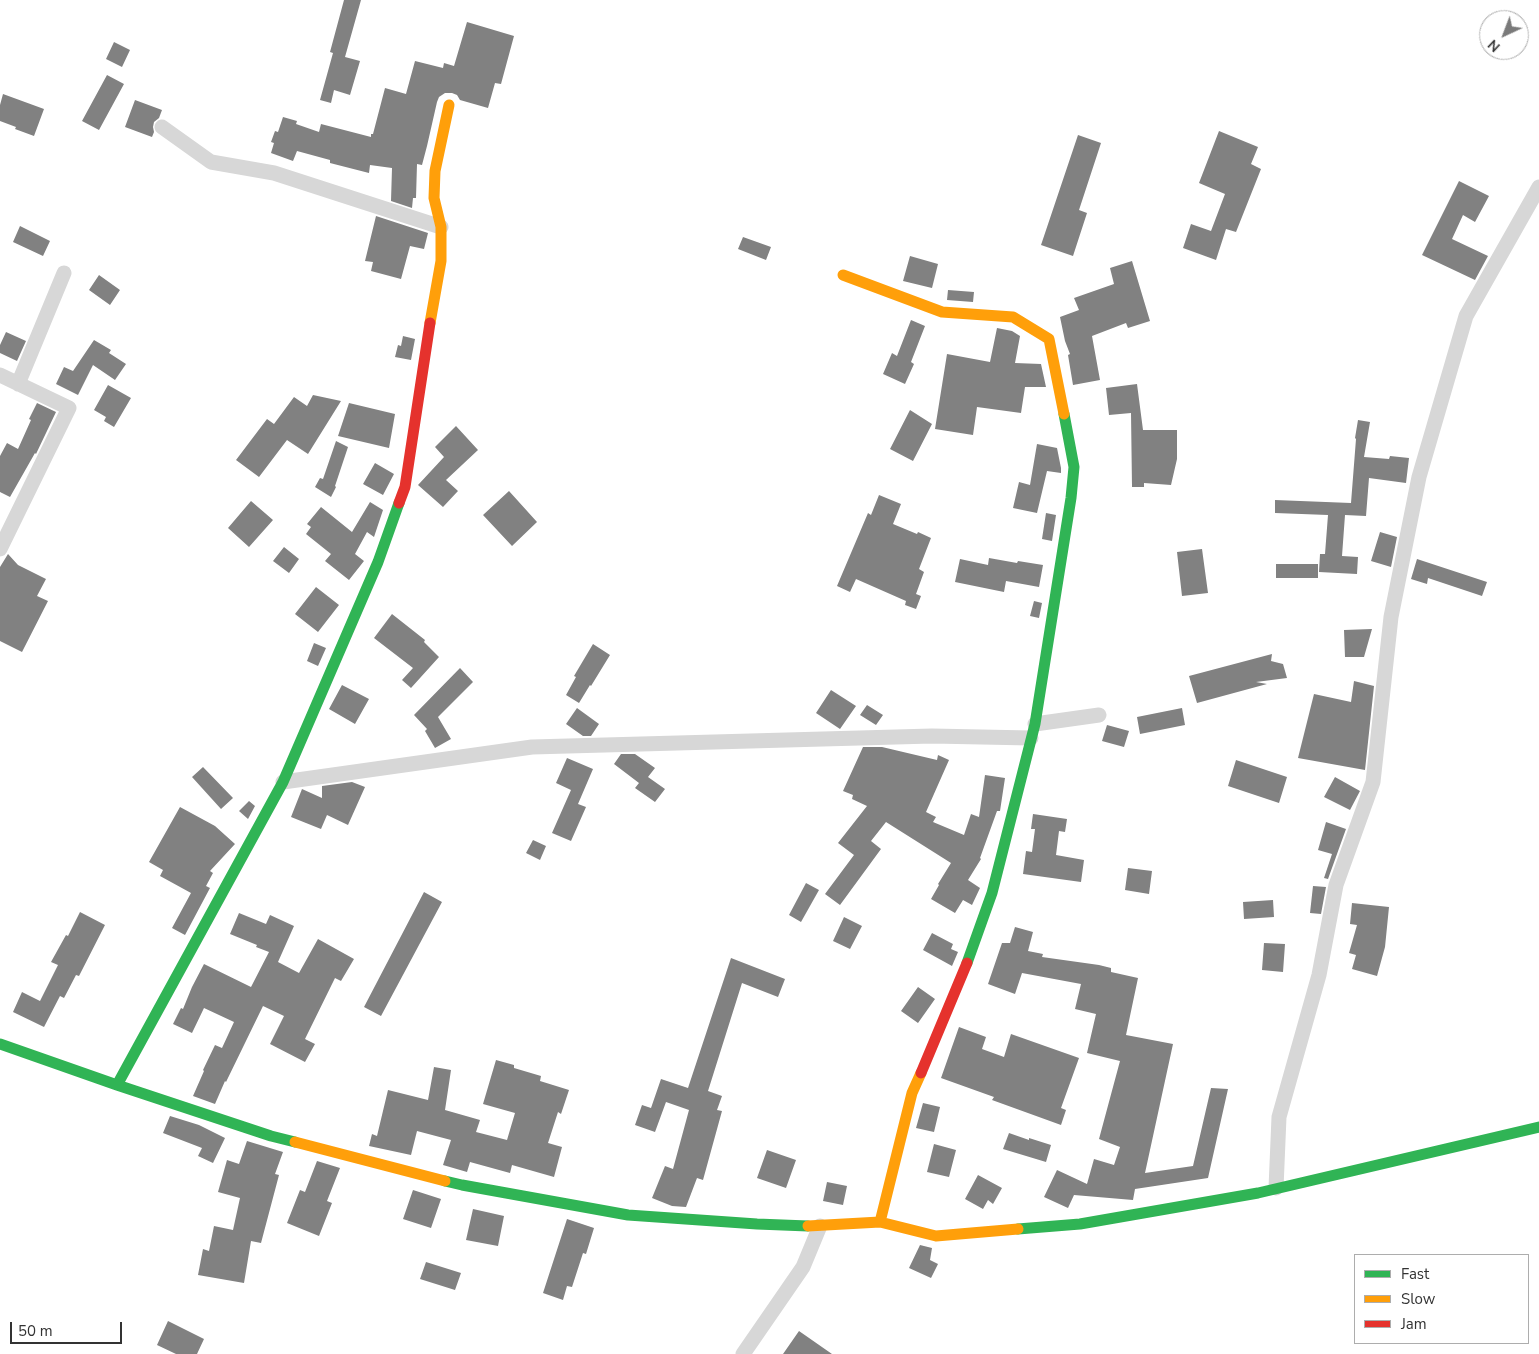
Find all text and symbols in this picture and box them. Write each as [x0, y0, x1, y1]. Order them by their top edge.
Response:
north arrow [1479, 10, 1529, 60]
text: N [1484, 35, 1504, 56]
legend [1354, 1254, 1529, 1344]
text: Fast [1401, 1264, 1429, 1284]
text: Slow [1401, 1289, 1435, 1309]
scale bar [12, 1312, 125, 1344]
text: Jam [1401, 1314, 1427, 1334]
text: 50 m [18, 1321, 53, 1341]

